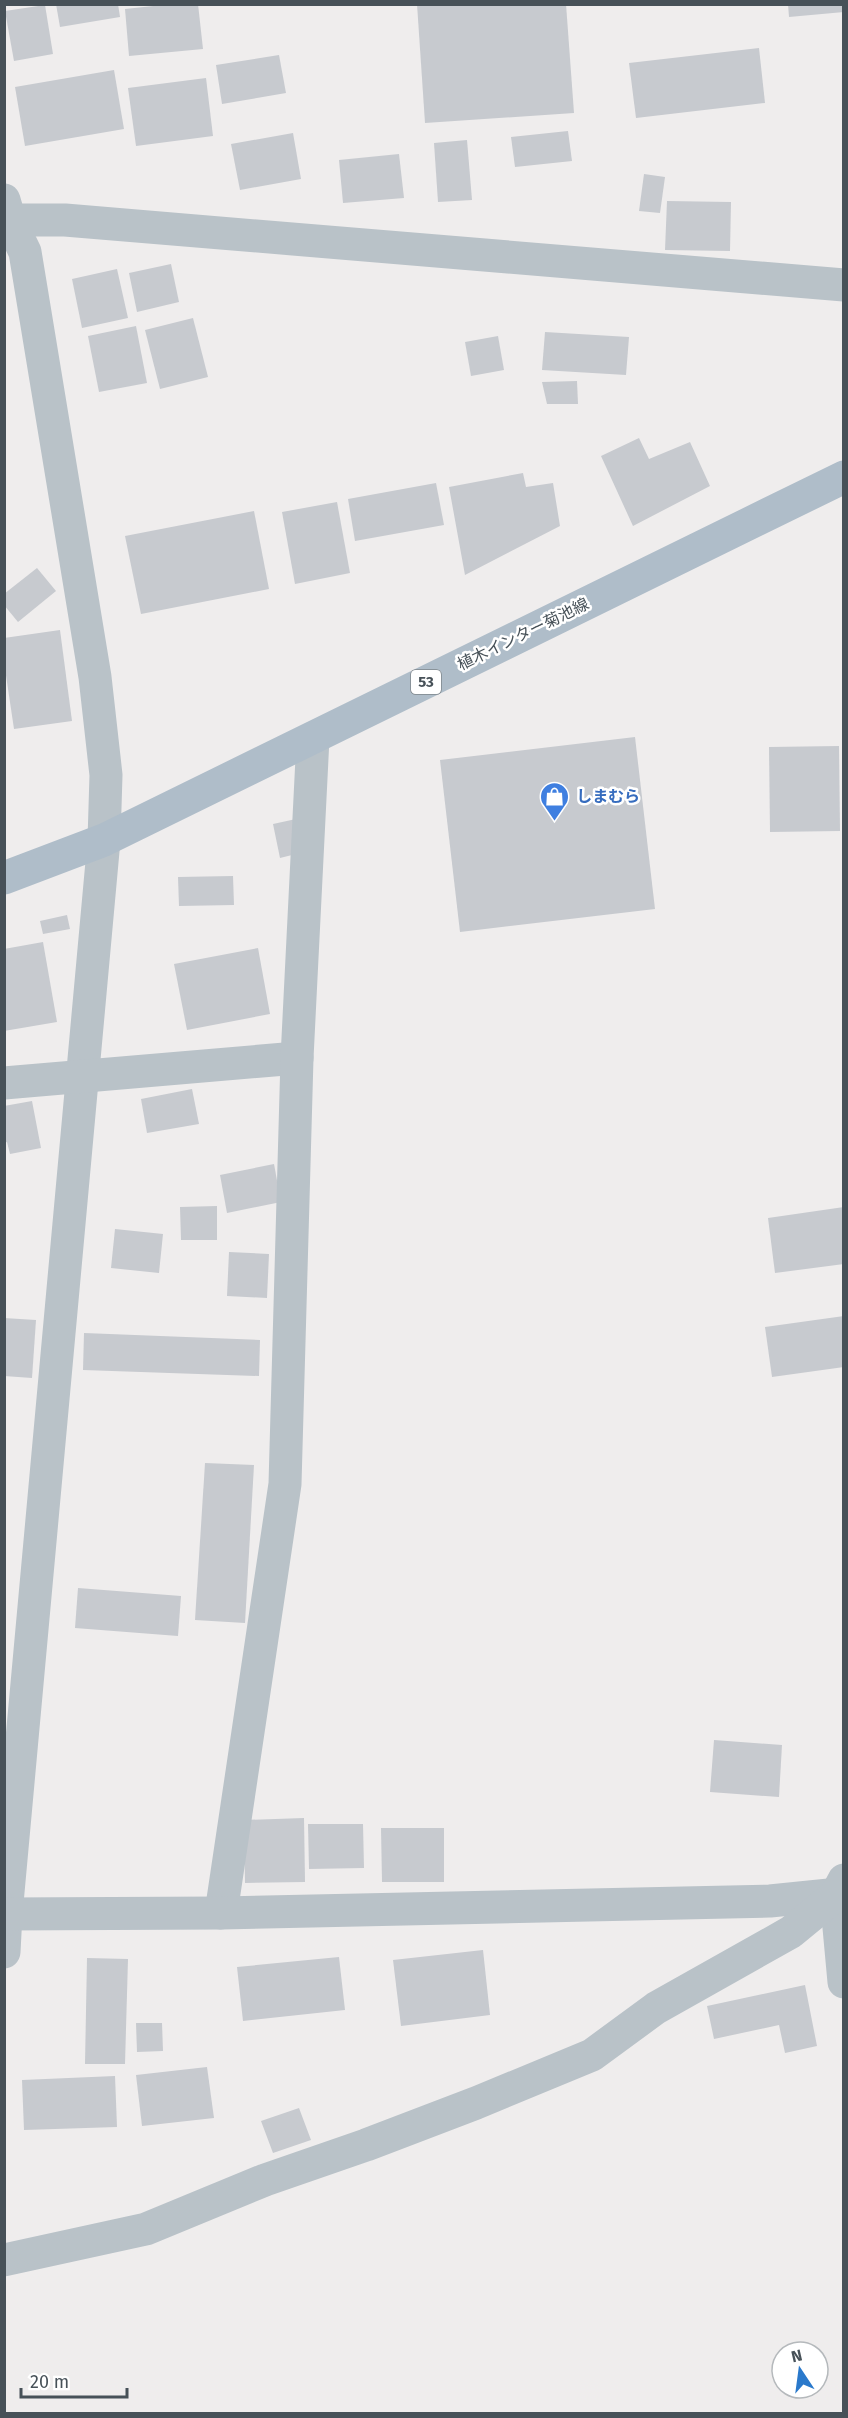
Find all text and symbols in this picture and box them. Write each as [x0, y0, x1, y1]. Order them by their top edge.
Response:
street label: 植木インター菊池線 [454, 594, 592, 674]
road number: 53 [411, 670, 441, 694]
shop icon: しまむら [539, 780, 571, 822]
place label: しまむら [576, 787, 640, 806]
north arrow [770, 2340, 830, 2400]
text: N [789, 2345, 804, 2366]
scale bar [21, 2361, 128, 2399]
text: 20 m [30, 2371, 69, 2393]

